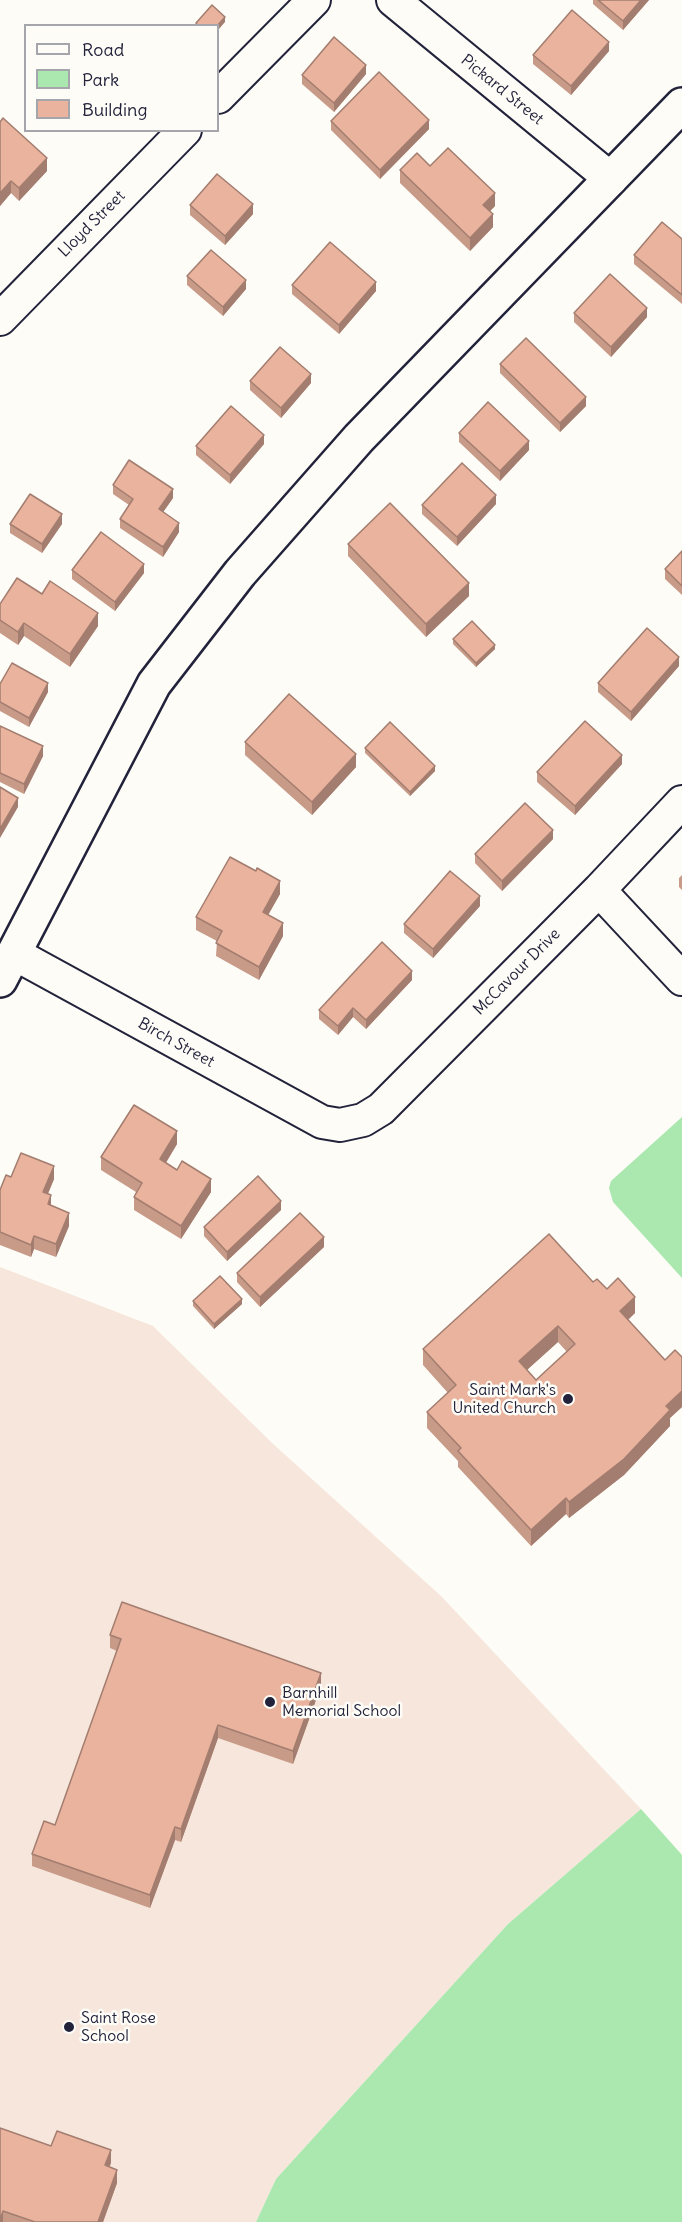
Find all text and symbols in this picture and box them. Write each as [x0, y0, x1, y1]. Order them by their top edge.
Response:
legend [24, 24, 219, 132]
text: Road [82, 38, 124, 61]
street label: Pickard Street [457, 51, 547, 129]
text: Park [82, 68, 119, 91]
text: Building [82, 98, 147, 121]
street label: Lloyd Street [55, 187, 129, 261]
street label: McCavour Drive [470, 925, 564, 1019]
street label: Birch Street [134, 1014, 218, 1072]
place label: Saint Mark's United Church [453, 1380, 556, 1418]
marker: Saint Mark's United Church [561, 1392, 575, 1406]
place label: Barnhill Memorial School [282, 1683, 401, 1721]
marker: Barnhill Memorial School [263, 1695, 277, 1709]
place label: Saint Rose School [81, 2008, 156, 2046]
marker: Saint Rose School [62, 2020, 76, 2034]

